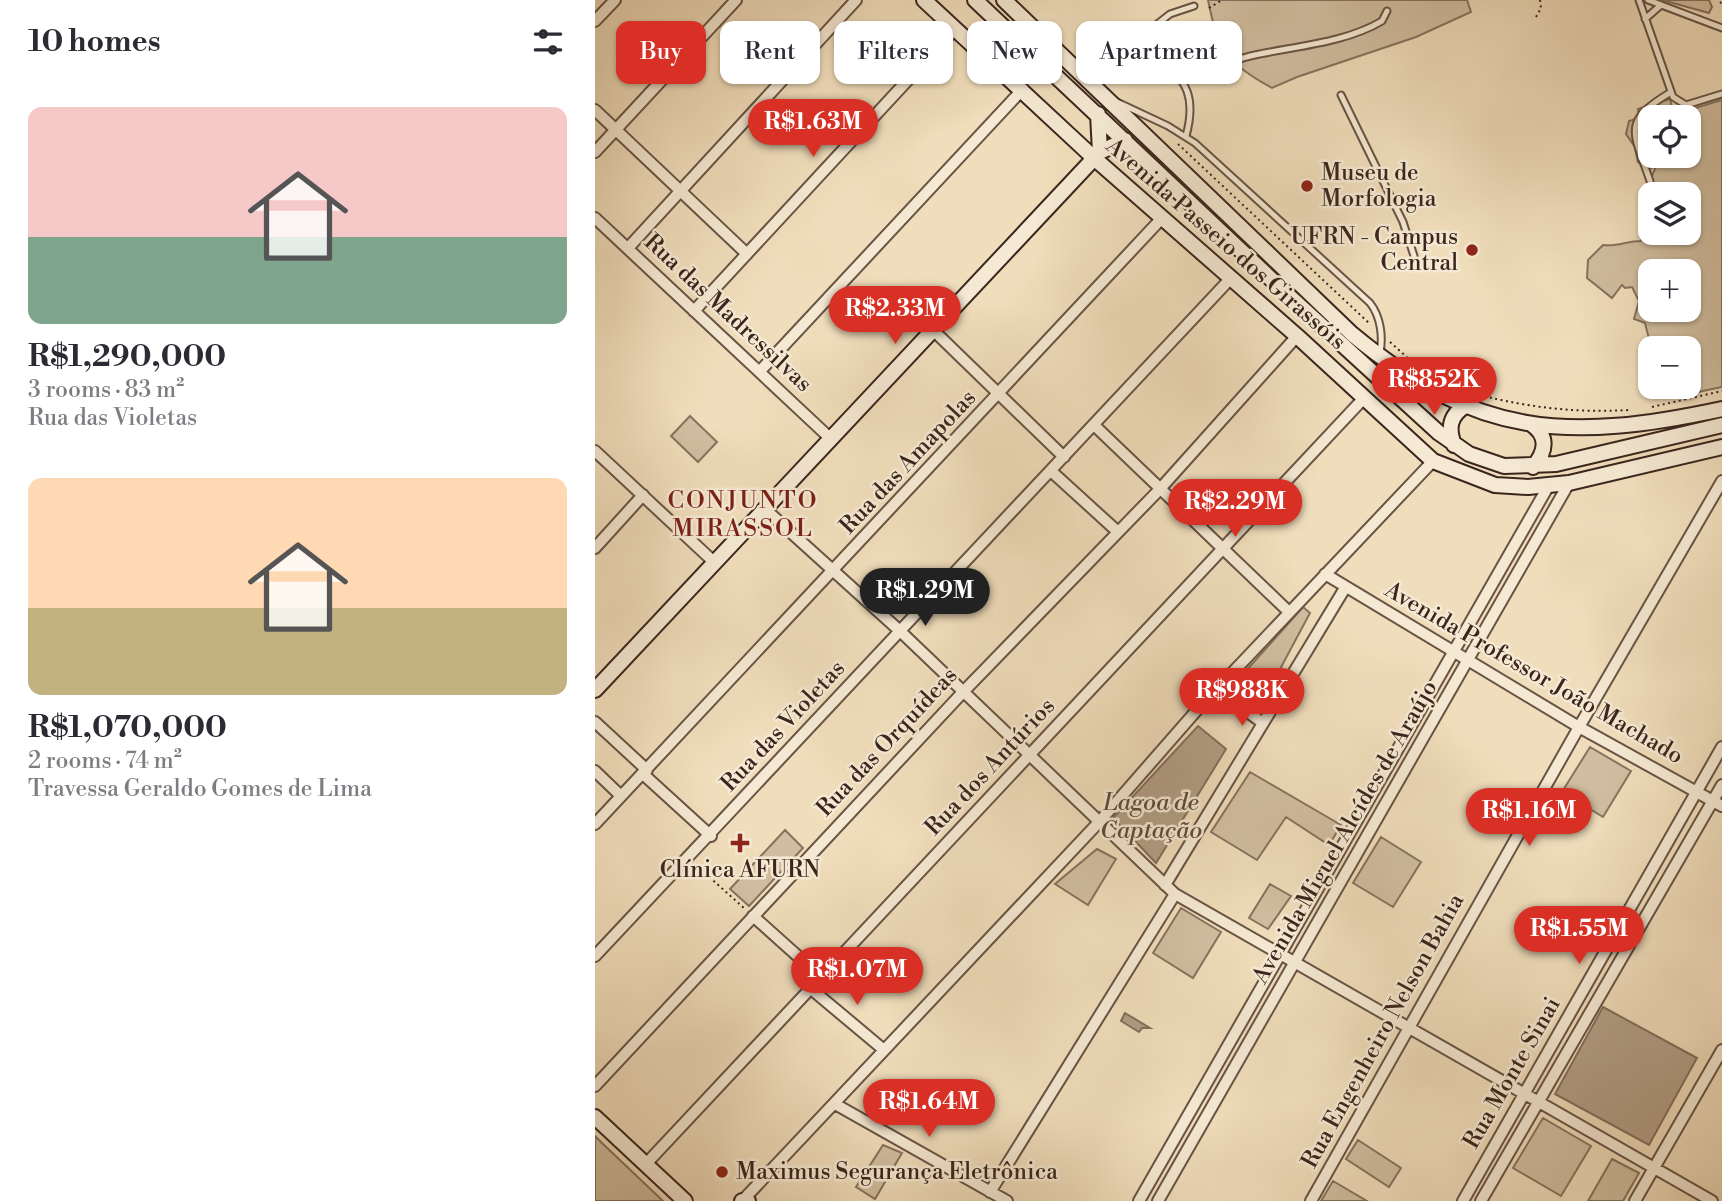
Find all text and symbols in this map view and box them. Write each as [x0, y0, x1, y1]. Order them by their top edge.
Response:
chip: Buy [616, 21, 706, 84]
chip: Rent [720, 21, 820, 84]
chip: Filters [834, 21, 953, 84]
chip: New [967, 21, 1062, 84]
chip: Apartment [1076, 21, 1242, 84]
text: 10 homes [28, 23, 161, 61]
icon: filters [529, 23, 567, 61]
pin: R$1.63M [748, 100, 878, 159]
map controls [1638, 105, 1701, 399]
button: locate [1638, 105, 1701, 168]
text: R$1.63M [764, 108, 862, 136]
street label: Avenida Passeio dos Girassóis [1100, 131, 1352, 356]
icon: home [235, 153, 361, 279]
place label: Museu de Morfologia [1321, 159, 1437, 213]
marker: Museu de Morfologia [1299, 178, 1315, 194]
button: layers [1638, 182, 1701, 245]
place label: UFRN - Campus Central [1290, 223, 1458, 277]
street label: Rua das Madressilvas [638, 228, 818, 398]
marker: UFRN - Campus Central [1464, 242, 1480, 258]
button: + [1638, 259, 1701, 322]
pin: R$2.33M [830, 286, 960, 346]
text: R$2.33M [845, 295, 945, 323]
button: − [1638, 336, 1701, 399]
text: R$1,290,000 [28, 338, 226, 376]
pin: R$852K [1377, 358, 1491, 417]
text: R$852K [1388, 366, 1480, 394]
text: 3 rooms · 83 m² [28, 376, 184, 404]
street label: Rua das Amapolas [834, 384, 982, 540]
text: Rua das Violetas [28, 404, 197, 432]
pin: R$2.29M [1170, 480, 1300, 539]
district label: CONJUNTO MIRASSOL [668, 486, 818, 544]
text: R$2.29M [1184, 488, 1286, 516]
icon: home [235, 524, 361, 650]
pin: R$1.29M [860, 568, 990, 628]
street label: Avenida Professor João Machado [1379, 575, 1688, 770]
text: R$1.29M [876, 577, 974, 605]
street label: Rua das Violetas [715, 655, 851, 797]
street label: Rua das Orquídeas [811, 662, 963, 822]
pin: R$988K [1185, 668, 1299, 728]
street label: Avenida Miguel Alcídes de Araújo [1246, 675, 1444, 990]
text: R$988K [1195, 677, 1289, 705]
street label: Rua dos Antúrios [919, 692, 1061, 842]
text: R$1,070,000 [28, 709, 227, 747]
text: 2 rooms · 74 m² [28, 747, 182, 775]
text: Travessa Geraldo Gomes de Lima [28, 775, 372, 803]
water label: Lagoa de Captação [1100, 788, 1202, 846]
pin: R$1.16M [1464, 788, 1594, 848]
text: R$1.16M [1482, 797, 1576, 825]
marker: Clínica AFURN [730, 833, 750, 853]
place label: Clínica AFURN [660, 856, 820, 884]
street label: Rua Engenheiro Nelson Bahia [1296, 888, 1470, 1173]
pin: R$1.55M [1514, 906, 1644, 966]
text: R$1.55M [1530, 915, 1628, 943]
pin: R$1.07M [792, 948, 922, 1007]
text: R$1.07M [807, 956, 907, 984]
street label: Rua Monte Sinai [1457, 992, 1567, 1154]
pin: R$1.64M [864, 1080, 994, 1139]
text: R$1.64M [879, 1088, 979, 1116]
place label: Maximus Segurança Eletrônica [736, 1158, 1058, 1186]
marker: Maximus Segurança Eletrônica [714, 1164, 730, 1180]

